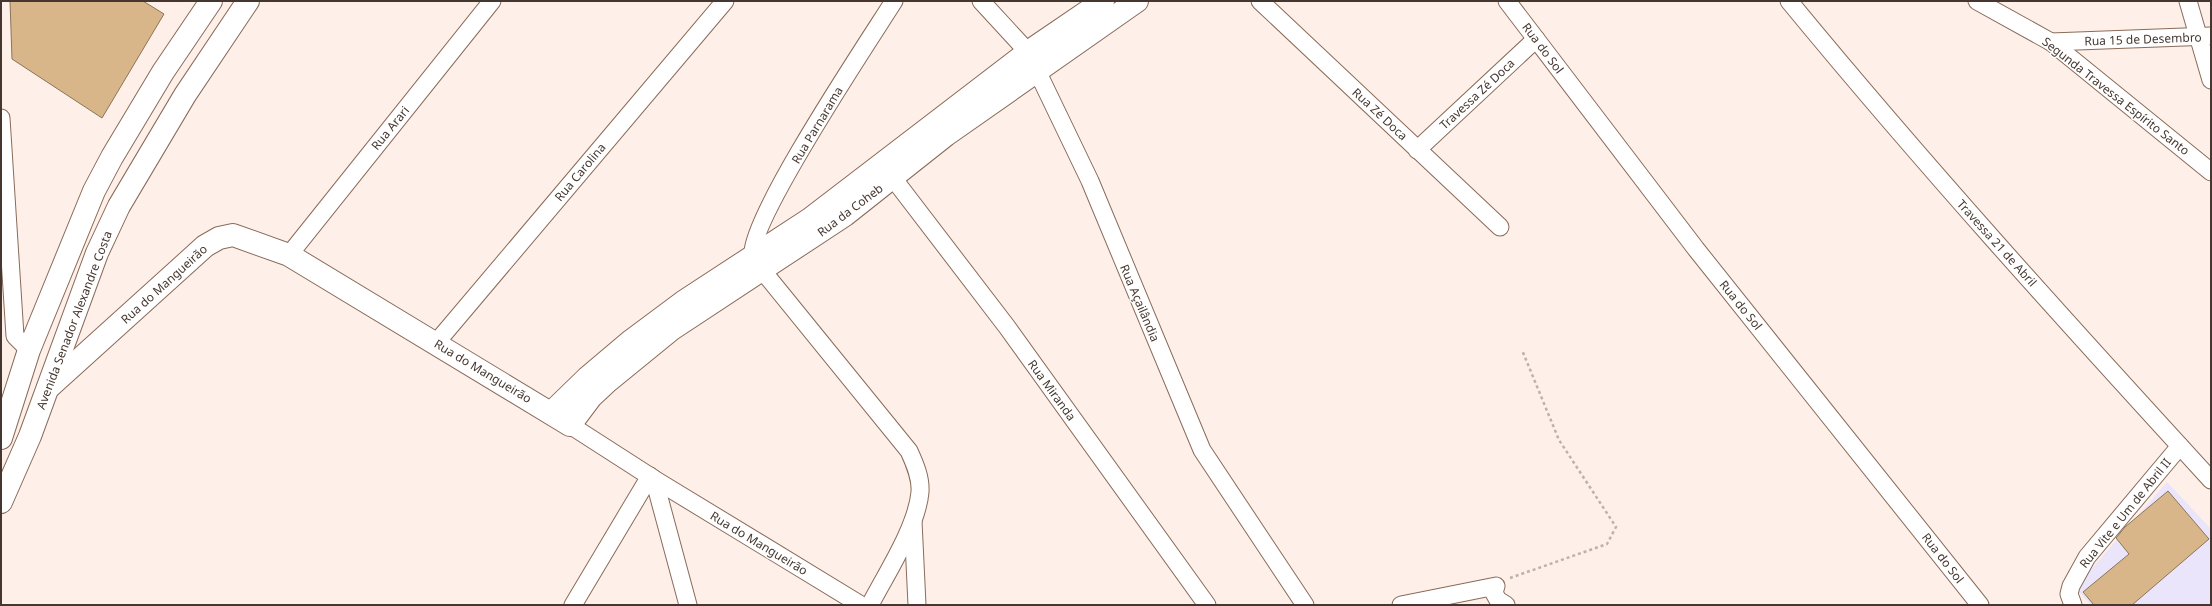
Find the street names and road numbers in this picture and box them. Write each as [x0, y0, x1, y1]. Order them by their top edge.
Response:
street label: Rua do Sol [1518, 19, 1568, 77]
street label: Rua 15 de Desembro [2084, 28, 2202, 50]
street label: Segunda Travessa Espírito Santo [2039, 33, 2193, 159]
street label: Travessa Zé Doca [1436, 55, 1518, 133]
street label: Rua Parnarama [787, 83, 847, 167]
street label: Rua Zé Doca [1349, 84, 1411, 144]
street label: Rua Arari [367, 102, 413, 154]
street label: Rua Carolina [551, 139, 609, 205]
street label: Rua da Coheb [814, 180, 886, 240]
street label: Travessa 21 de Abril [1953, 196, 2041, 290]
street label: Avenida Senador Alexandre Costa [32, 228, 116, 412]
street label: Rua do Mangueirão [117, 241, 211, 327]
street label: Rua Açailândia [1116, 262, 1164, 344]
street label: Rua do Sol [1716, 277, 1766, 333]
street label: Rua do Mangueirão [431, 335, 535, 407]
street label: Rua Miranda [1024, 356, 1080, 424]
street label: Rua Vite e Um de Abril II [2075, 454, 2175, 572]
street label: Rua do Mangueirão [707, 507, 811, 579]
street label: Rua do Sol [1918, 529, 1968, 587]

